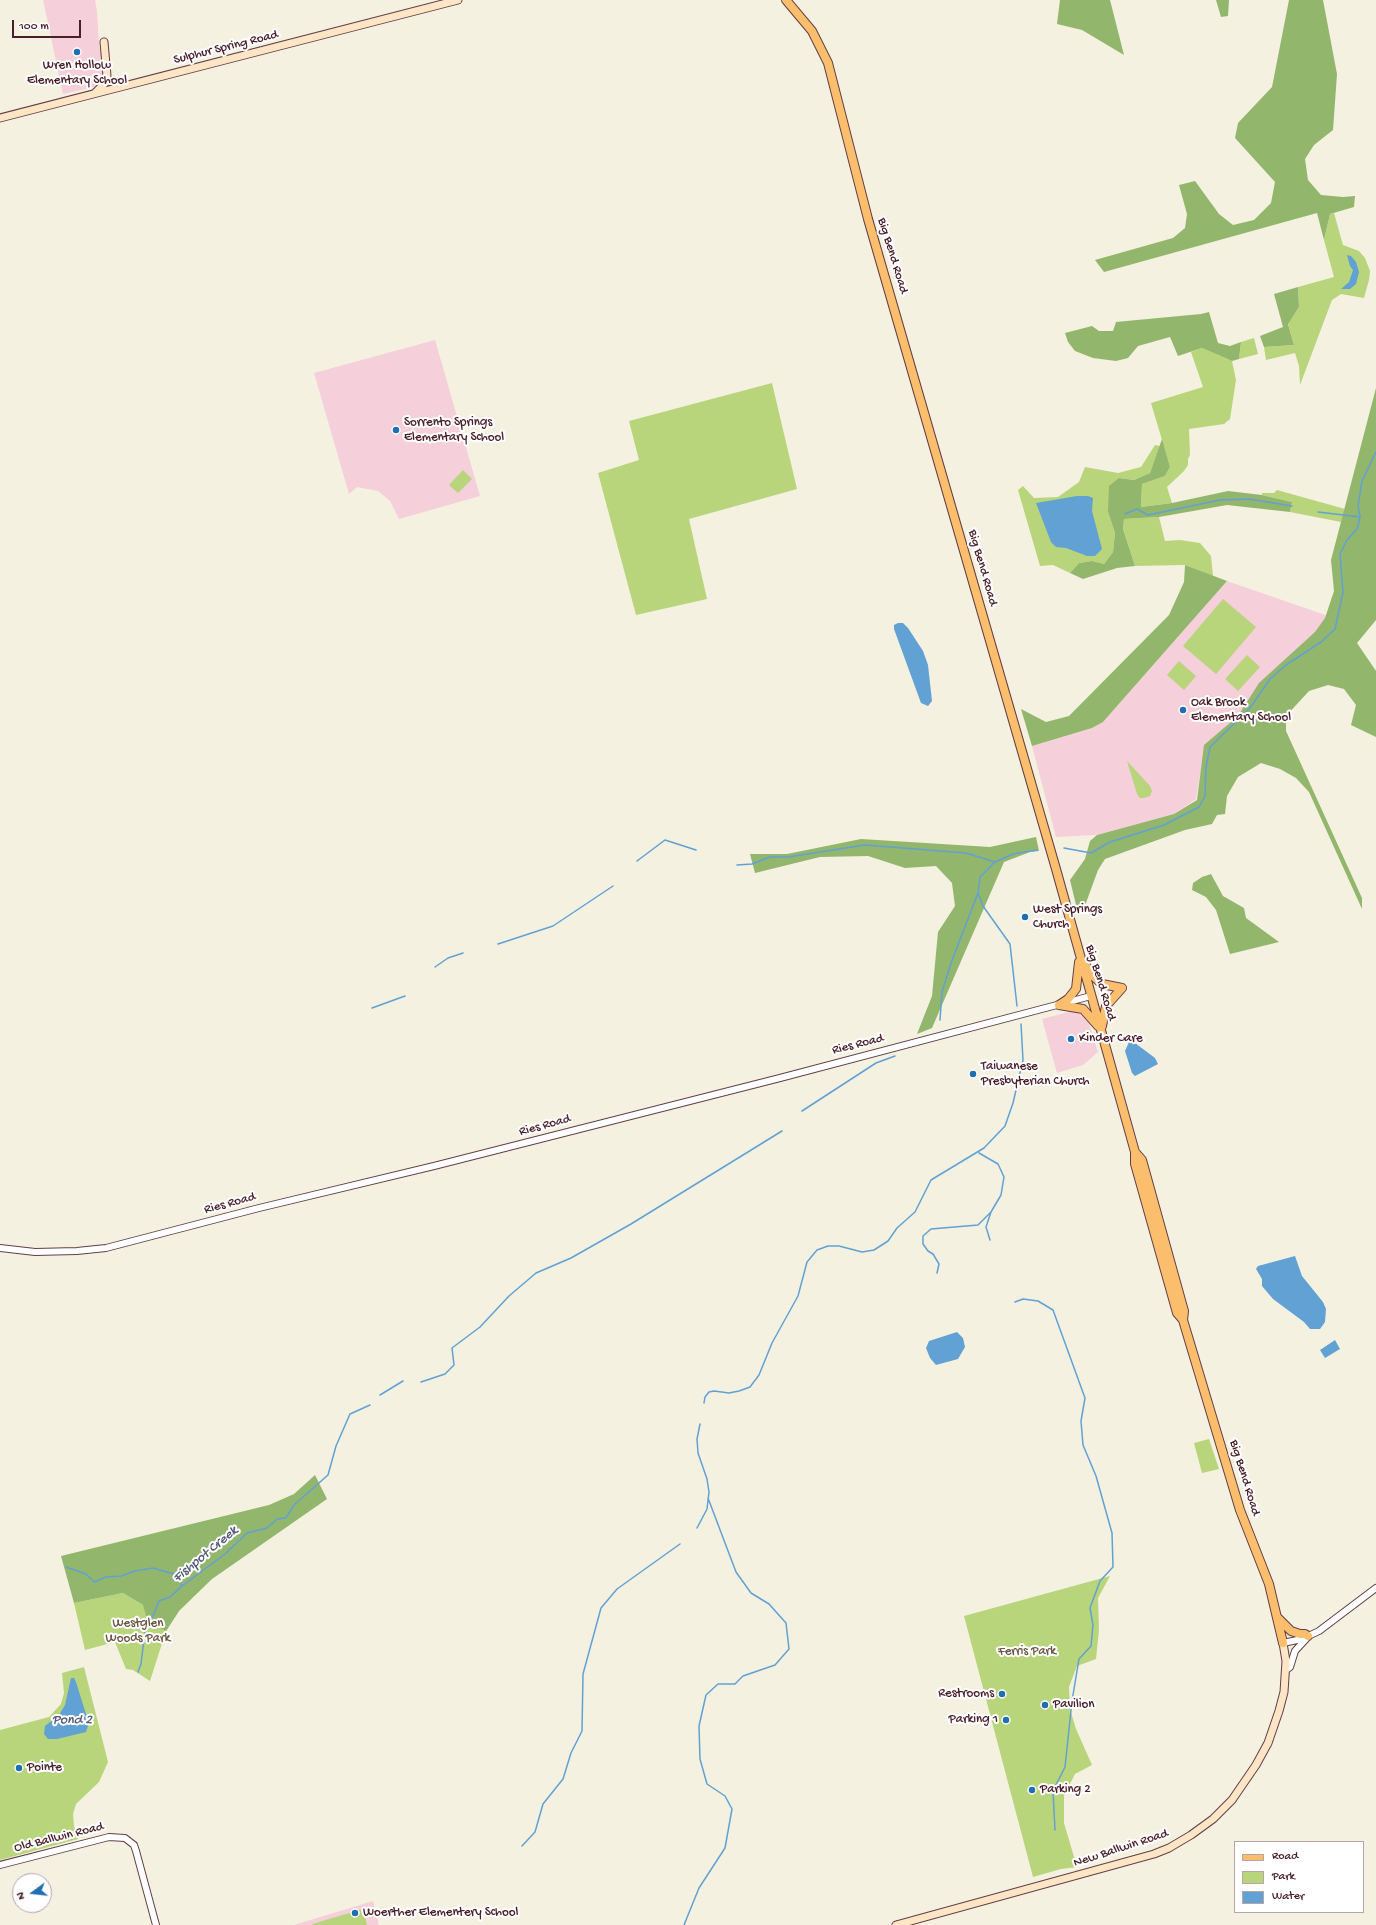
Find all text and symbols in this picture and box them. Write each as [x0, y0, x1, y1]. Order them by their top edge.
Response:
scale bar [14, 12, 83, 38]
text: 100 m [19, 20, 49, 34]
street label: Sulphur Spring Road [172, 27, 280, 69]
marker: Wren Hollow Elementary School [72, 47, 82, 57]
place label: Wren Hollow Elementary School [27, 58, 127, 89]
street label: Big Bend Road [873, 216, 911, 296]
place label: Sorrento Springs Elementary School [404, 415, 504, 446]
marker: Sorrento Springs Elementary School [391, 425, 401, 435]
street label: Big Bend Road [964, 528, 1000, 608]
place label: Oak Brook Elementary School [1191, 695, 1291, 726]
marker: Oak Brook Elementary School [1178, 705, 1188, 715]
place label: West Springs Church [1033, 902, 1102, 933]
marker: West Springs Church [1020, 912, 1030, 922]
street label: Big Bend Road [1081, 943, 1119, 1023]
street label: Ries Road [831, 1031, 885, 1059]
place label: Kinder Care [1079, 1031, 1143, 1047]
marker: Kinder Care [1066, 1034, 1076, 1044]
place label: Taiwanese Presbyterian Church [981, 1059, 1090, 1090]
marker: Taiwanese Presbyterian Church [968, 1069, 978, 1079]
street label: Ries Road [518, 1112, 572, 1140]
street label: Ries Road [203, 1190, 257, 1218]
street label: Big Bend Road [1225, 1438, 1263, 1518]
water label: Fishpot Creek [170, 1523, 242, 1587]
park label: Westglen Woods Park [106, 1616, 170, 1647]
park label: Ferris Park [998, 1644, 1056, 1660]
place label: Restrooms [938, 1686, 994, 1702]
marker: Restrooms [997, 1689, 1007, 1699]
place label: Pavilion [1053, 1697, 1095, 1713]
marker: Pavilion [1040, 1700, 1050, 1710]
place label: Parking 1 [948, 1712, 998, 1728]
water label: Pond 2 [52, 1713, 92, 1729]
marker: Parking 1 [1001, 1715, 1011, 1725]
place label: Pointe [27, 1760, 62, 1776]
marker: Pointe [14, 1763, 24, 1773]
place label: Parking 2 [1040, 1782, 1091, 1798]
marker: Parking 2 [1027, 1785, 1037, 1795]
street label: Old Ballwin Road [13, 1819, 105, 1857]
street label: New Ballwin Road [1072, 1826, 1170, 1872]
legend [1234, 1841, 1364, 1913]
text: Road [1272, 1850, 1298, 1864]
text: Park [1272, 1870, 1295, 1884]
north arrow [12, 1873, 52, 1913]
text: Water [1272, 1890, 1304, 1904]
text: N [15, 1891, 28, 1901]
place label: Woerther Elementery School [363, 1905, 518, 1921]
marker: Woerther Elementery School [350, 1908, 360, 1918]

